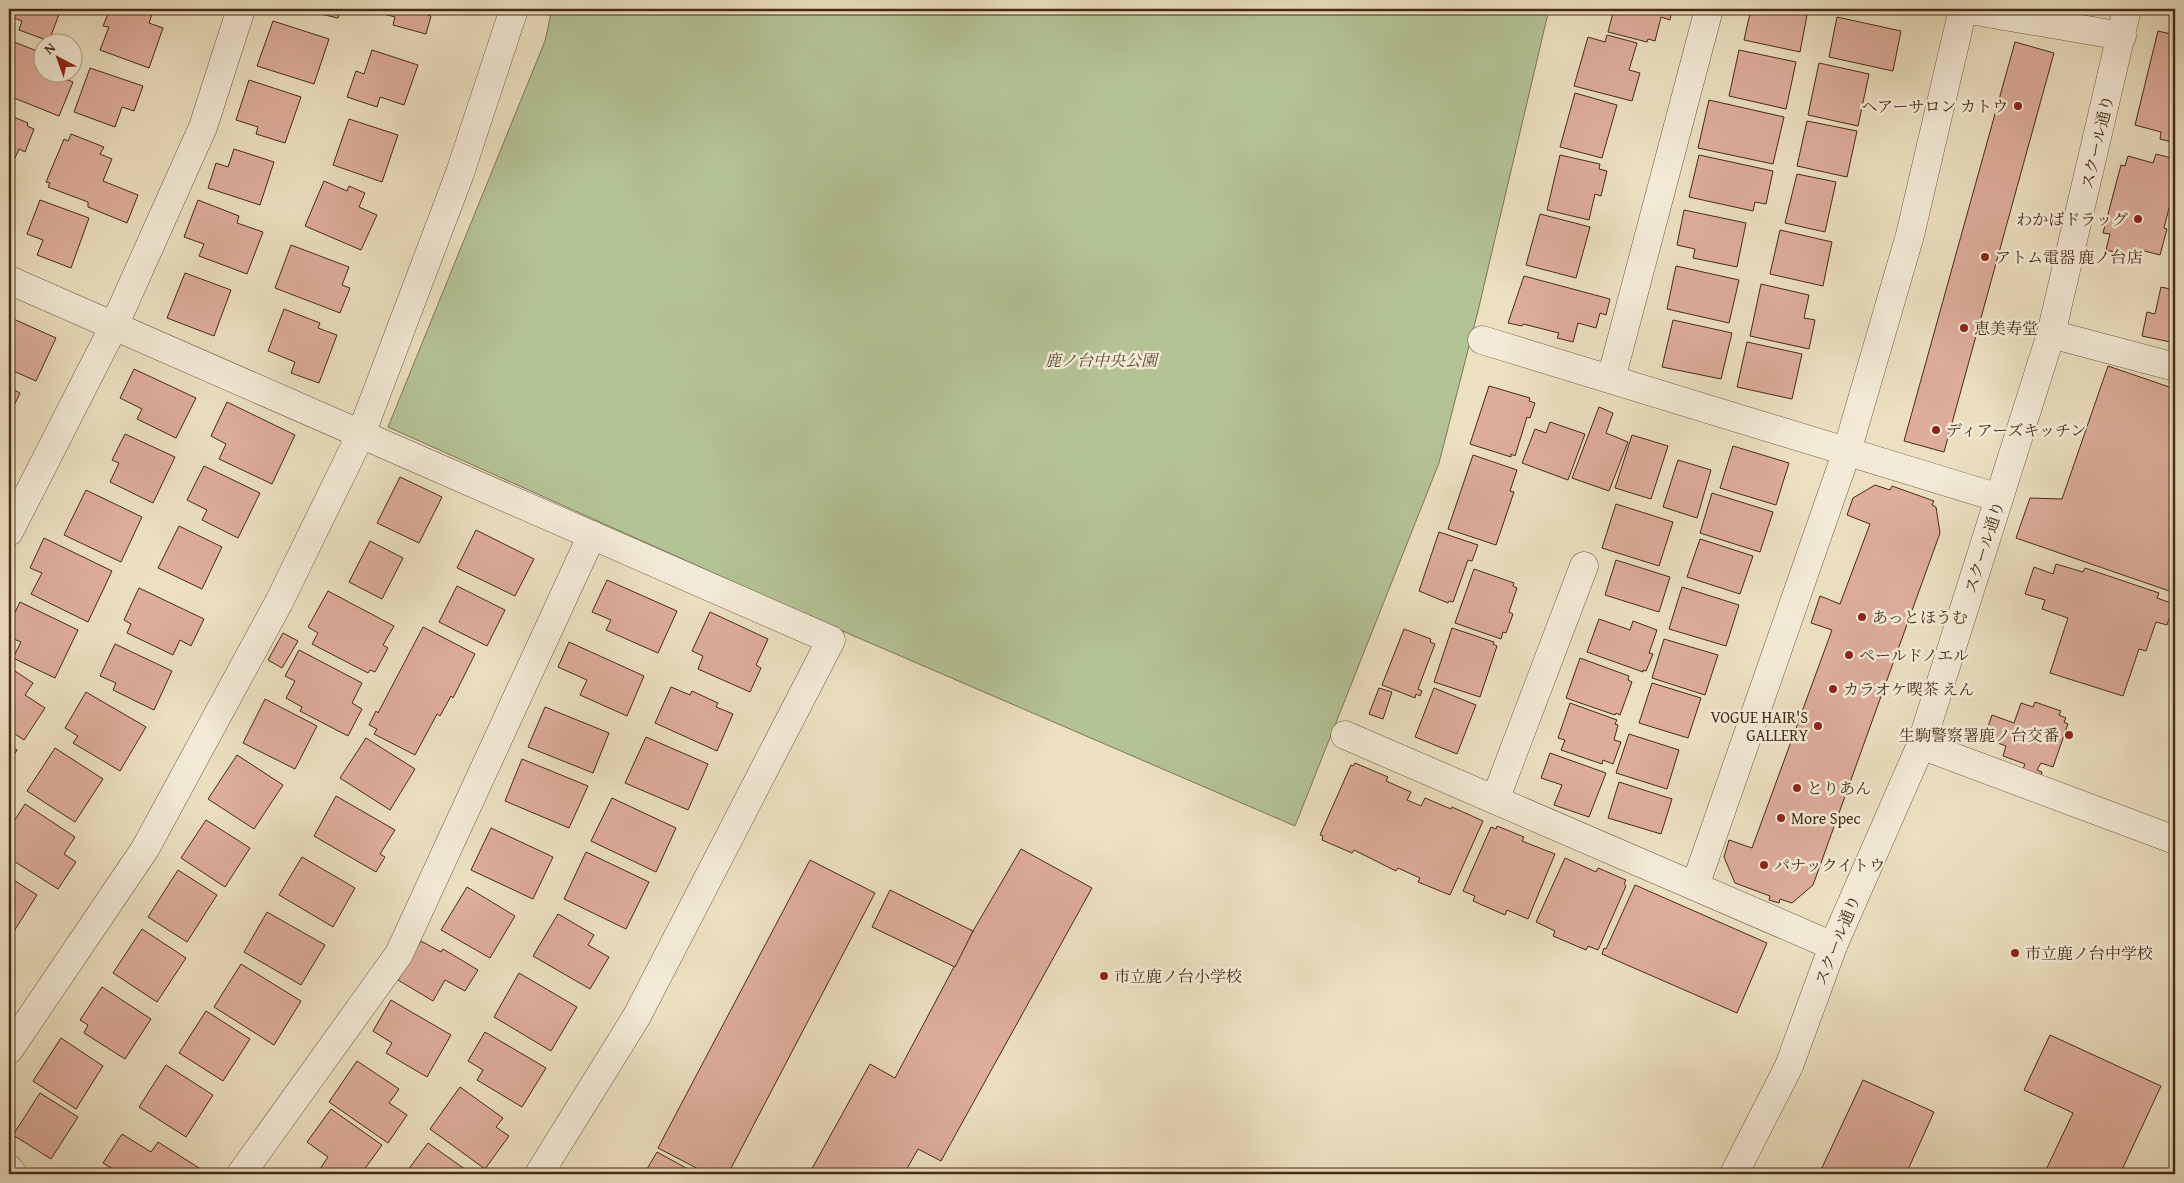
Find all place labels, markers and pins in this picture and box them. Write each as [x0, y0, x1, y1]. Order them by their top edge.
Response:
place label: ヘアーサロン カトウ [1861, 94, 2008, 118]
marker: ヘアーサロン カトウ [2012, 100, 2024, 112]
place label: わかばドラッグ [2016, 207, 2128, 231]
marker: わかばドラッグ [2132, 213, 2144, 225]
place label: アトム電器 鹿ノ台店 [1995, 245, 2143, 269]
marker: アトム電器 鹿ノ台店 [1979, 251, 1991, 263]
place label: 恵美寿堂 [1974, 316, 2038, 340]
marker: 恵美寿堂 [1958, 322, 1970, 334]
place label: ディアーズキッチン [1946, 418, 2086, 442]
marker: ディアーズキッチン [1930, 424, 1942, 436]
place label: あっとほうむ [1872, 605, 1968, 629]
marker: あっとほうむ [1856, 611, 1868, 623]
place label: ペールドノエル [1859, 643, 1969, 667]
marker: ペールドノエル [1843, 649, 1855, 661]
place label: カラオケ喫茶 えん [1843, 677, 1974, 701]
marker: カラオケ喫茶 えん [1827, 683, 1839, 695]
place label: VOGUE HAIR'S GALLERY [1710, 705, 1808, 747]
marker: VOGUE HAIR'S GALLERY [1812, 720, 1824, 732]
place label: 生駒警察署鹿ノ台交番 [1899, 723, 2059, 747]
marker: 生駒警察署鹿ノ台交番 [2063, 729, 2075, 741]
place label: とりあん [1807, 776, 1871, 800]
marker: とりあん [1791, 782, 1803, 794]
place label: More Spec [1791, 806, 1861, 830]
marker: More Spec [1775, 812, 1787, 824]
place label: パナックイトウ [1774, 853, 1885, 877]
marker: パナックイトウ [1758, 859, 1770, 871]
place label: 市立鹿ノ台中学校 [2025, 941, 2153, 965]
marker: 市立鹿ノ台中学校 [2009, 947, 2021, 959]
place label: 市立鹿ノ台小学校 [1114, 964, 1242, 988]
marker: 市立鹿ノ台小学校 [1098, 970, 1110, 982]

